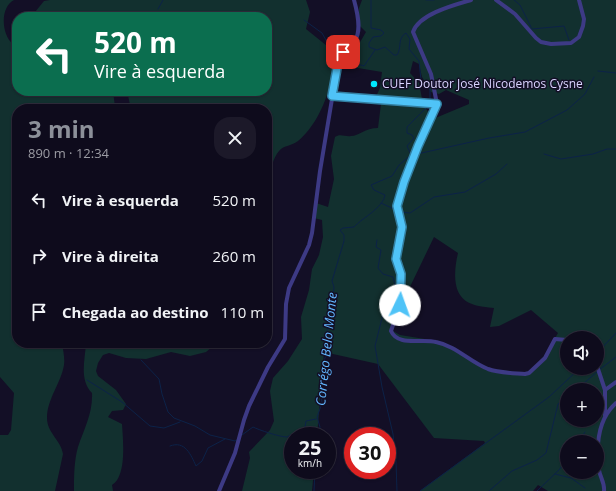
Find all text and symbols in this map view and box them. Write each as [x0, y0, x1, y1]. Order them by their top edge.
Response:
text: 520 m [94, 23, 177, 61]
icon: left [28, 28, 80, 80]
pin [326, 35, 360, 69]
icon: arrive [332, 41, 354, 63]
text: Vire à esquerda [94, 59, 225, 83]
place label: CUEF Doutor José Nicodemos Cysne [382, 75, 583, 92]
marker: CUEF Doutor José Nicodemos Cysne [369, 79, 379, 89]
text: 3 min [28, 112, 95, 145]
button: close [214, 117, 256, 159]
text: 890 m · 12:34 [28, 144, 109, 162]
icon: left [28, 189, 50, 211]
text: Vire à esquerda [62, 190, 179, 210]
text: 520 m [212, 190, 256, 210]
icon: right [28, 245, 50, 267]
text: Vire à direita [62, 246, 159, 266]
text: 260 m [212, 246, 256, 266]
position arrow [379, 284, 421, 326]
water label: Corrégo Belo Monte [311, 291, 341, 407]
icon: arrive [28, 301, 50, 323]
text: Chegada ao destino [62, 302, 209, 322]
text: 110 m [221, 302, 264, 322]
map controls [560, 331, 604, 479]
button: sound [560, 331, 604, 375]
button: + [560, 383, 604, 427]
speed limit sign: 30 [344, 427, 396, 479]
text: 25 [299, 434, 321, 461]
button: − [560, 435, 604, 479]
text: km/h [298, 456, 322, 470]

